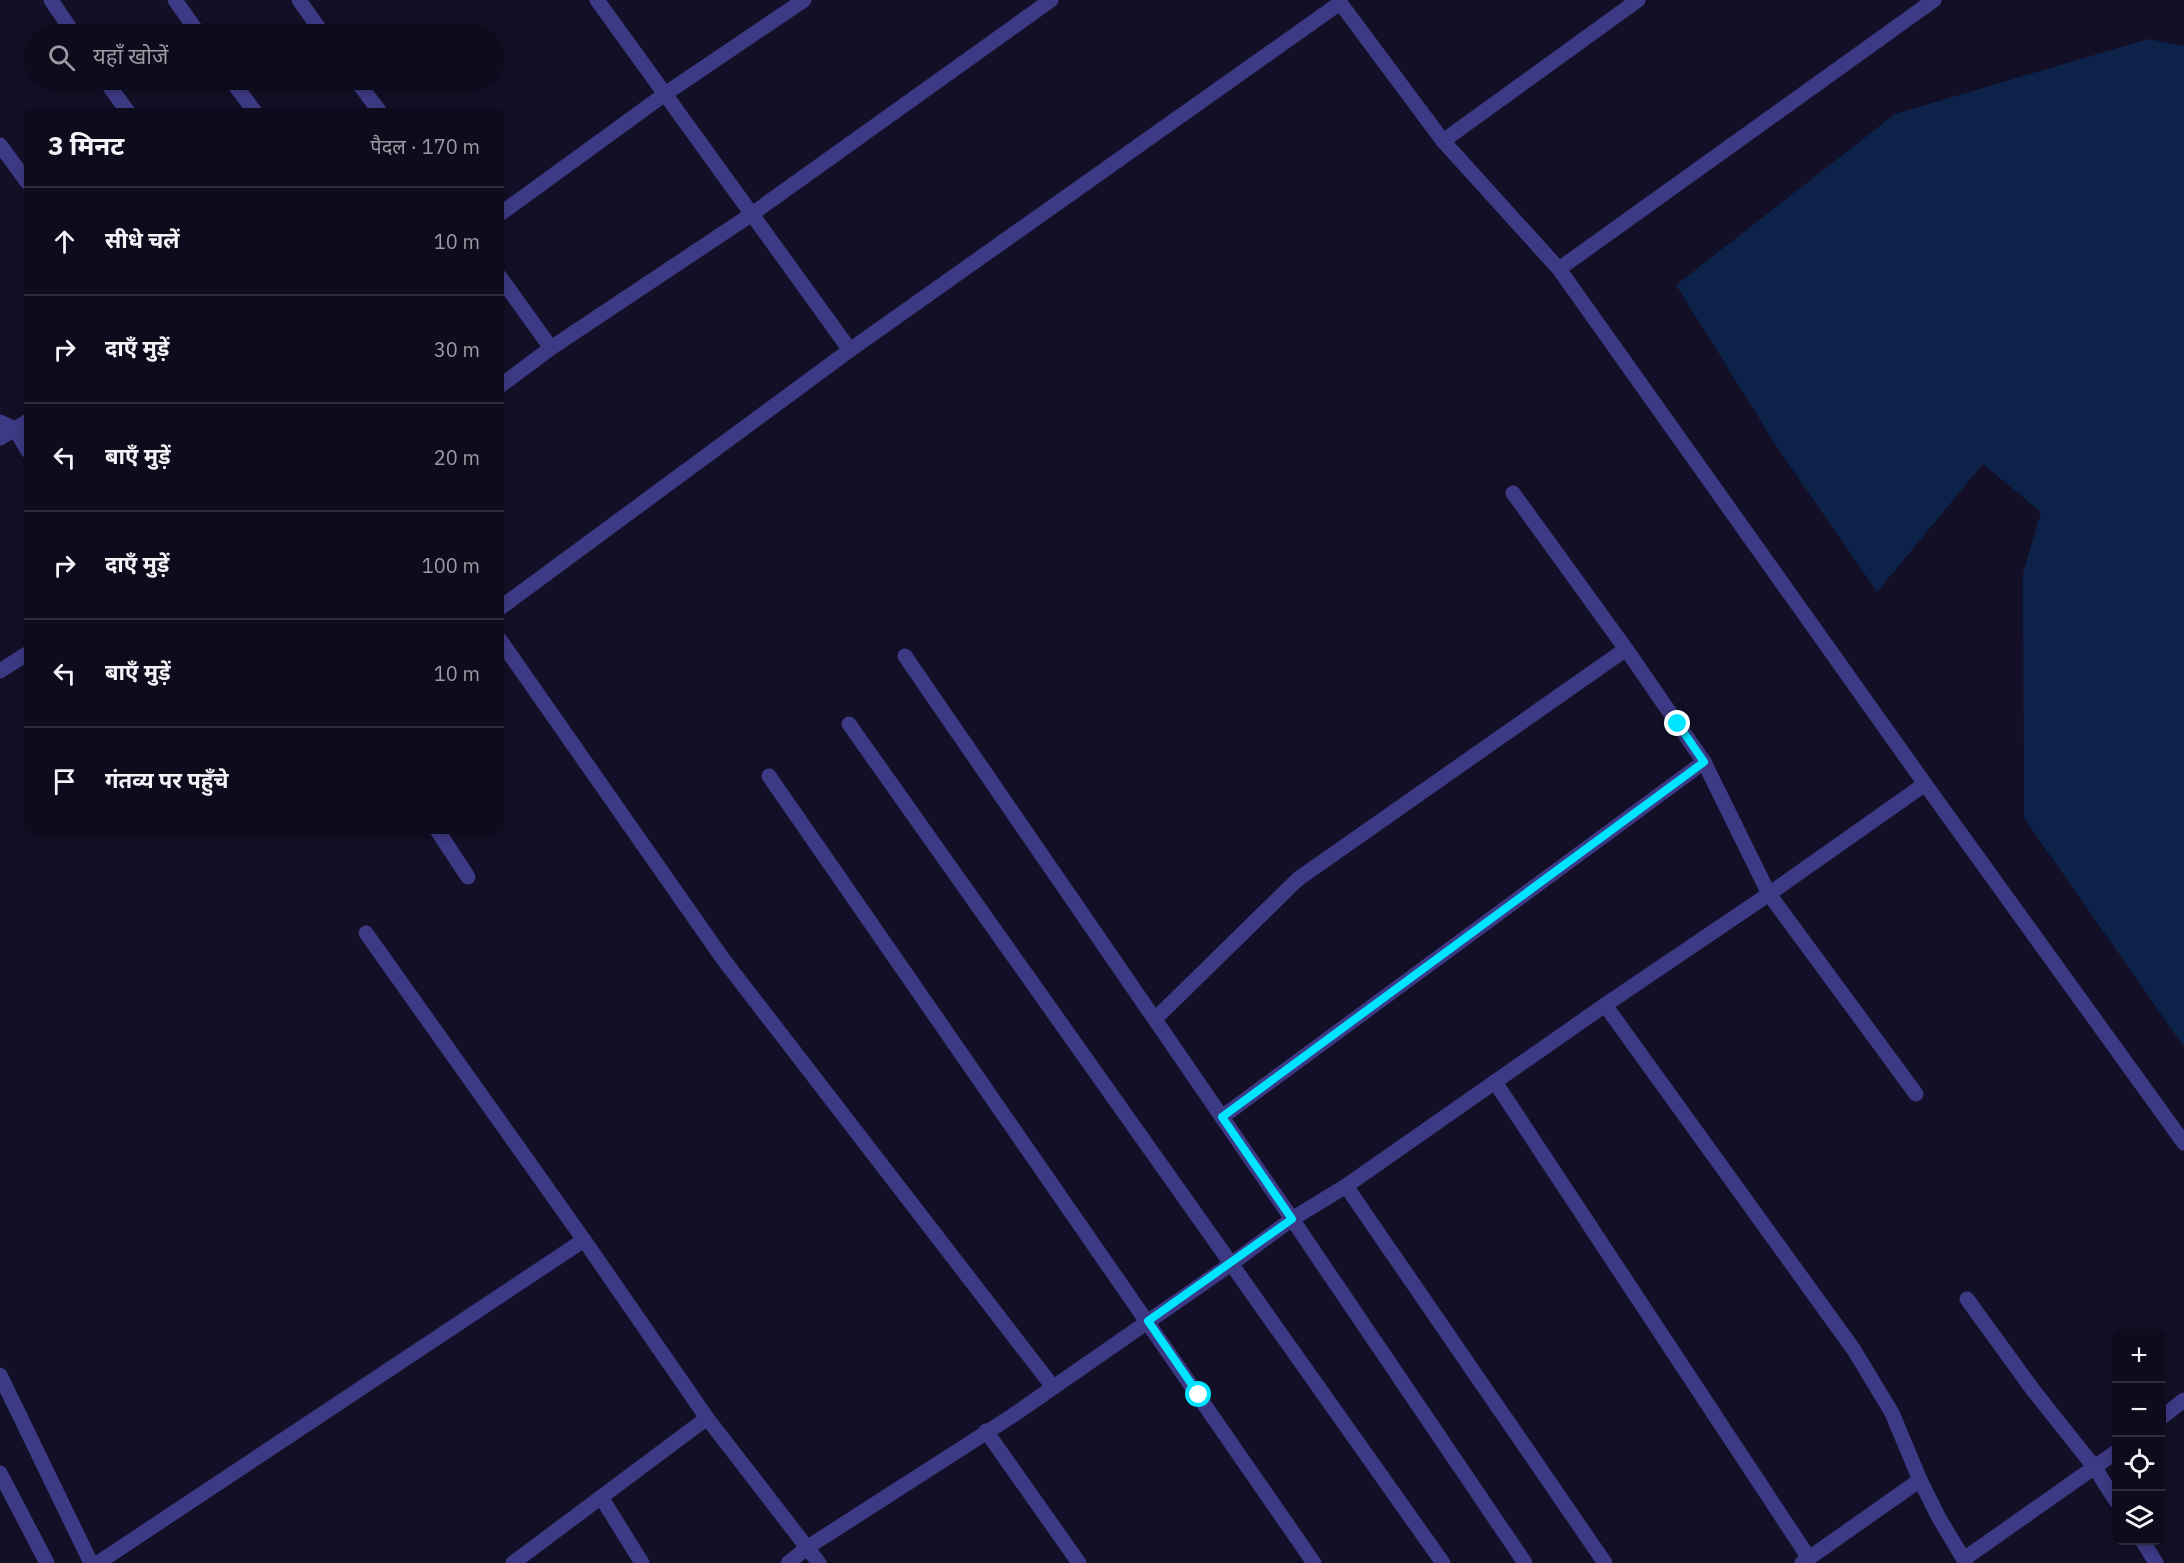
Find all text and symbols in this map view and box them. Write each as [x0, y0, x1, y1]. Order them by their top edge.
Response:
search box [24, 24, 504, 90]
icon: search [45, 41, 78, 74]
text: यहाँ खोजें [93, 41, 168, 70]
text: 3 मिनट [48, 128, 124, 162]
text: पैदल · 170 m [370, 133, 480, 160]
icon: ahead [48, 225, 81, 258]
text: सीधे चलें [105, 225, 180, 254]
text: 10 m [434, 228, 480, 255]
icon: right [48, 333, 81, 366]
text: दाएँ मुड़ें [105, 333, 169, 362]
text: 30 m [434, 336, 480, 363]
icon: left [48, 441, 81, 474]
text: बाएँ मुड़ें [105, 441, 171, 470]
text: 20 m [434, 444, 480, 471]
icon: right [48, 549, 81, 582]
text: दाएँ मुड़ें [105, 549, 169, 578]
text: 100 m [422, 552, 480, 579]
icon: left [48, 657, 81, 690]
text: बाएँ मुड़ें [105, 657, 171, 686]
text: 10 m [434, 660, 480, 687]
route end [1664, 710, 1690, 736]
icon: arrive [48, 765, 81, 798]
text: गंतव्य पर पहुँचे [105, 765, 229, 794]
map controls [2112, 1329, 2166, 1545]
button: + [2112, 1329, 2166, 1383]
route start [1185, 1381, 1211, 1407]
button: − [2112, 1383, 2166, 1437]
button: locate [2112, 1437, 2166, 1491]
button: layers [2112, 1491, 2166, 1545]

